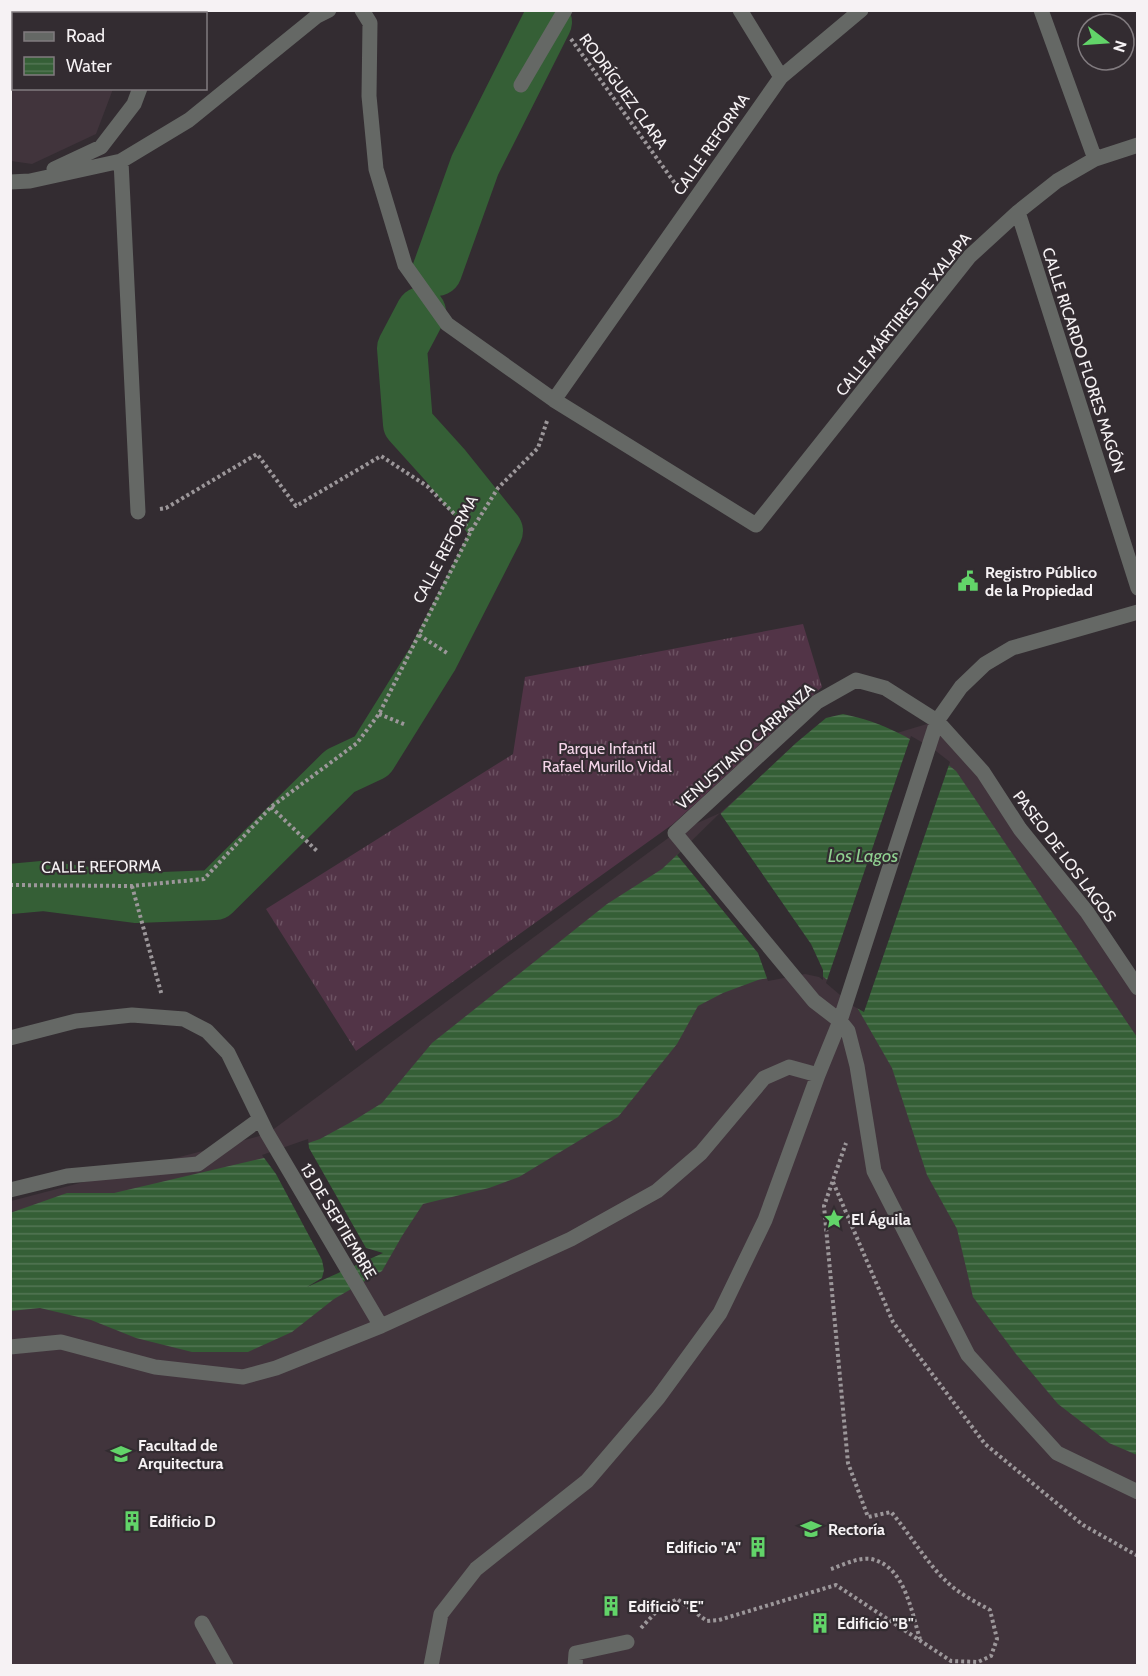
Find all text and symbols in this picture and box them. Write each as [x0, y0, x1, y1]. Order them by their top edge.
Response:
legend [12, 12, 207, 90]
north arrow [1076, 12, 1136, 72]
text: Road [66, 25, 105, 47]
street label: RODRÍGUEZ CLARA [575, 30, 672, 153]
text: N [1109, 38, 1131, 54]
text: Water [66, 55, 112, 77]
street label: CALLE REFORMA [669, 90, 754, 199]
street label: CALLE MÁRTIRES DE XALAPA [832, 229, 975, 400]
street label: CALLE RICARDO FLORES MAGÓN [1038, 245, 1129, 475]
street label: CALLE REFORMA [409, 492, 482, 607]
place label: Registro Público de la Propiedad [985, 563, 1097, 600]
public building icon: Registro Público de la Propiedad [956, 569, 980, 593]
street label: VENUSTIANO CARRANZA [672, 679, 818, 813]
park label: Parque Infantil Rafael Murillo Vidal [542, 739, 672, 776]
street label: PASEO DE LOS LAGOS [1009, 787, 1120, 926]
water label: Los Lagos [828, 845, 898, 867]
street label: CALLE REFORMA [41, 856, 161, 877]
street label: 13 DE SEPTIEMBRE [297, 1160, 381, 1283]
place icon: El Águila [822, 1207, 846, 1231]
place label: El Águila [851, 1210, 911, 1229]
place label: Facultad de Arquitectura [138, 1436, 224, 1473]
school or university icon: Facultad de Arquitectura [109, 1442, 133, 1466]
building icon: Edificio D [120, 1509, 144, 1533]
place label: Edificio D [149, 1512, 216, 1531]
school or university icon: Rectoría [799, 1517, 823, 1541]
place label: Rectoría [828, 1520, 885, 1539]
building icon: Edificio "A" [746, 1535, 770, 1559]
place label: Edificio "A" [666, 1538, 741, 1557]
building icon: Edificio "E" [599, 1594, 623, 1618]
place label: Edificio "E" [628, 1597, 704, 1616]
building icon: Edificio "B" [808, 1611, 832, 1635]
place label: Edificio "B" [837, 1614, 914, 1633]

